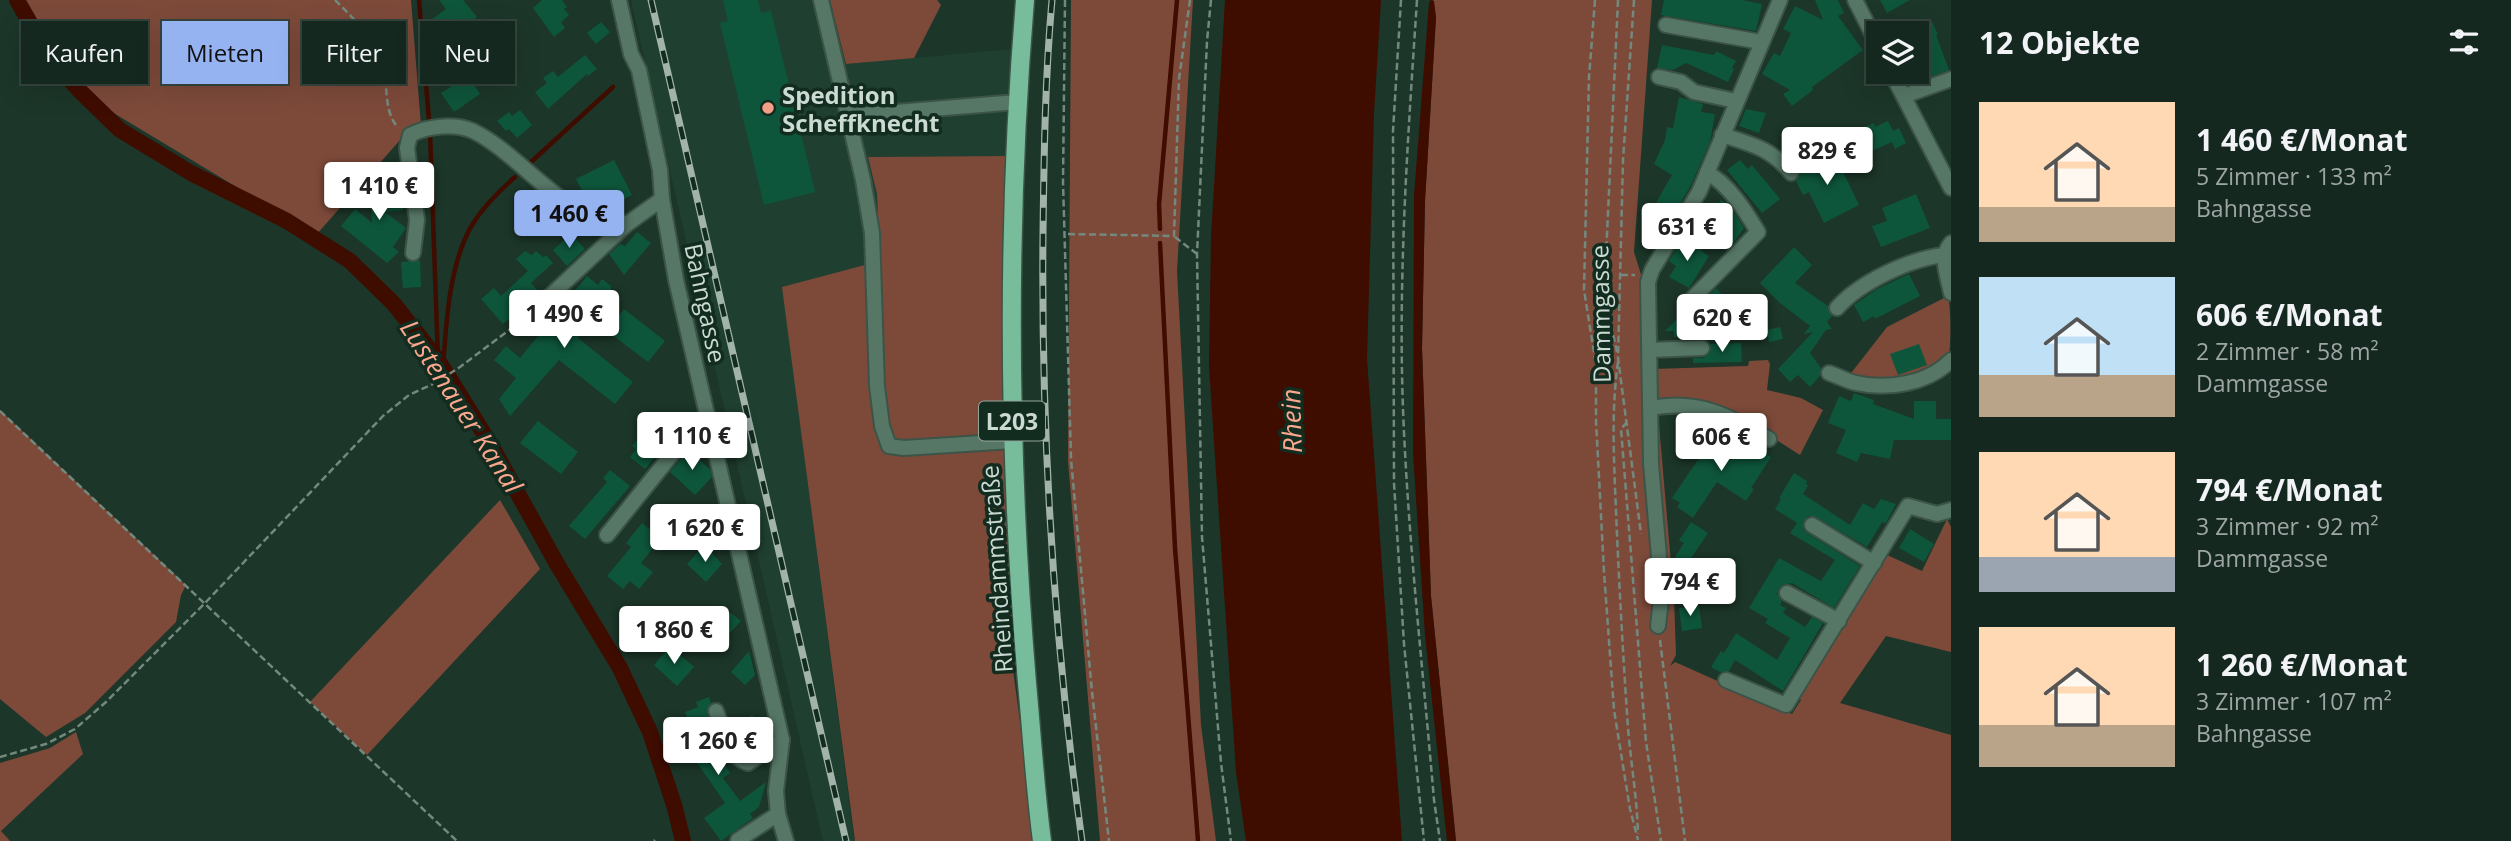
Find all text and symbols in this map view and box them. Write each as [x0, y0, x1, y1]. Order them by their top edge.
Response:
chip: Kaufen [21, 21, 148, 84]
chip: Mieten [162, 21, 288, 84]
chip: Filter [302, 21, 406, 84]
chip: Neu [420, 21, 515, 84]
map controls [1866, 21, 1929, 84]
button: layers [1866, 21, 1929, 84]
text: 12 Objekte [1979, 22, 2140, 63]
icon: filters [2445, 23, 2483, 61]
place label: Spedition Scheffknecht [782, 78, 939, 139]
marker: Spedition Scheffknecht [760, 100, 776, 116]
text: 1 460 €/Monat [2196, 119, 2407, 160]
pin: 829 € [1778, 128, 1876, 187]
icon: home [2035, 130, 2119, 214]
text: 829 € [1798, 134, 1856, 166]
text: 5 Zimmer · 133 m² [2196, 160, 2392, 192]
pin: 1 410 € [314, 162, 444, 222]
text: 1 410 € [340, 169, 418, 201]
pin: 1 460 € [504, 190, 634, 250]
text: Bahngasse [2196, 192, 2312, 224]
text: 1 460 € [530, 197, 608, 229]
pin: 631 € [1638, 204, 1736, 263]
text: 631 € [1658, 210, 1716, 242]
street label: Bahngasse [677, 240, 735, 366]
street label: Dammgasse [1582, 245, 1618, 383]
pin: 1 490 € [499, 290, 629, 350]
pin: 620 € [1673, 294, 1771, 354]
text: 606 €/Monat [2196, 294, 2383, 335]
text: 1 490 € [525, 297, 603, 329]
text: 620 € [1693, 301, 1751, 333]
icon: home [2035, 305, 2119, 389]
water label: Lustenauer Kanal [392, 312, 532, 501]
text: 2 Zimmer · 58 m² [2196, 335, 2379, 367]
text: Dammgasse [2196, 367, 2328, 399]
water label: Rhein [1272, 388, 1310, 454]
road number: L203 [979, 402, 1045, 440]
pin: 1 110 € [627, 412, 757, 472]
pin: 606 € [1672, 414, 1770, 473]
text: 1 110 € [653, 419, 731, 451]
text: 606 € [1692, 420, 1750, 452]
street label: Rheindammstraße [972, 464, 1020, 674]
text: 794 €/Monat [2196, 469, 2383, 510]
icon: home [2035, 480, 2119, 564]
pin: 1 620 € [640, 504, 770, 564]
text: 3 Zimmer · 92 m² [2196, 510, 2379, 542]
text: 1 620 € [666, 511, 744, 543]
text: Dammgasse [2196, 542, 2328, 574]
pin: 794 € [1641, 558, 1739, 618]
text: 794 € [1661, 565, 1719, 597]
pin: 1 860 € [609, 606, 739, 666]
text: 1 860 € [635, 613, 713, 645]
text: 1 260 €/Monat [2196, 644, 2407, 685]
icon: home [2035, 655, 2119, 739]
text: 3 Zimmer · 107 m² [2196, 685, 2392, 717]
text: Bahngasse [2196, 717, 2312, 749]
pin: 1 260 € [653, 718, 783, 777]
text: 1 260 € [679, 724, 757, 756]

